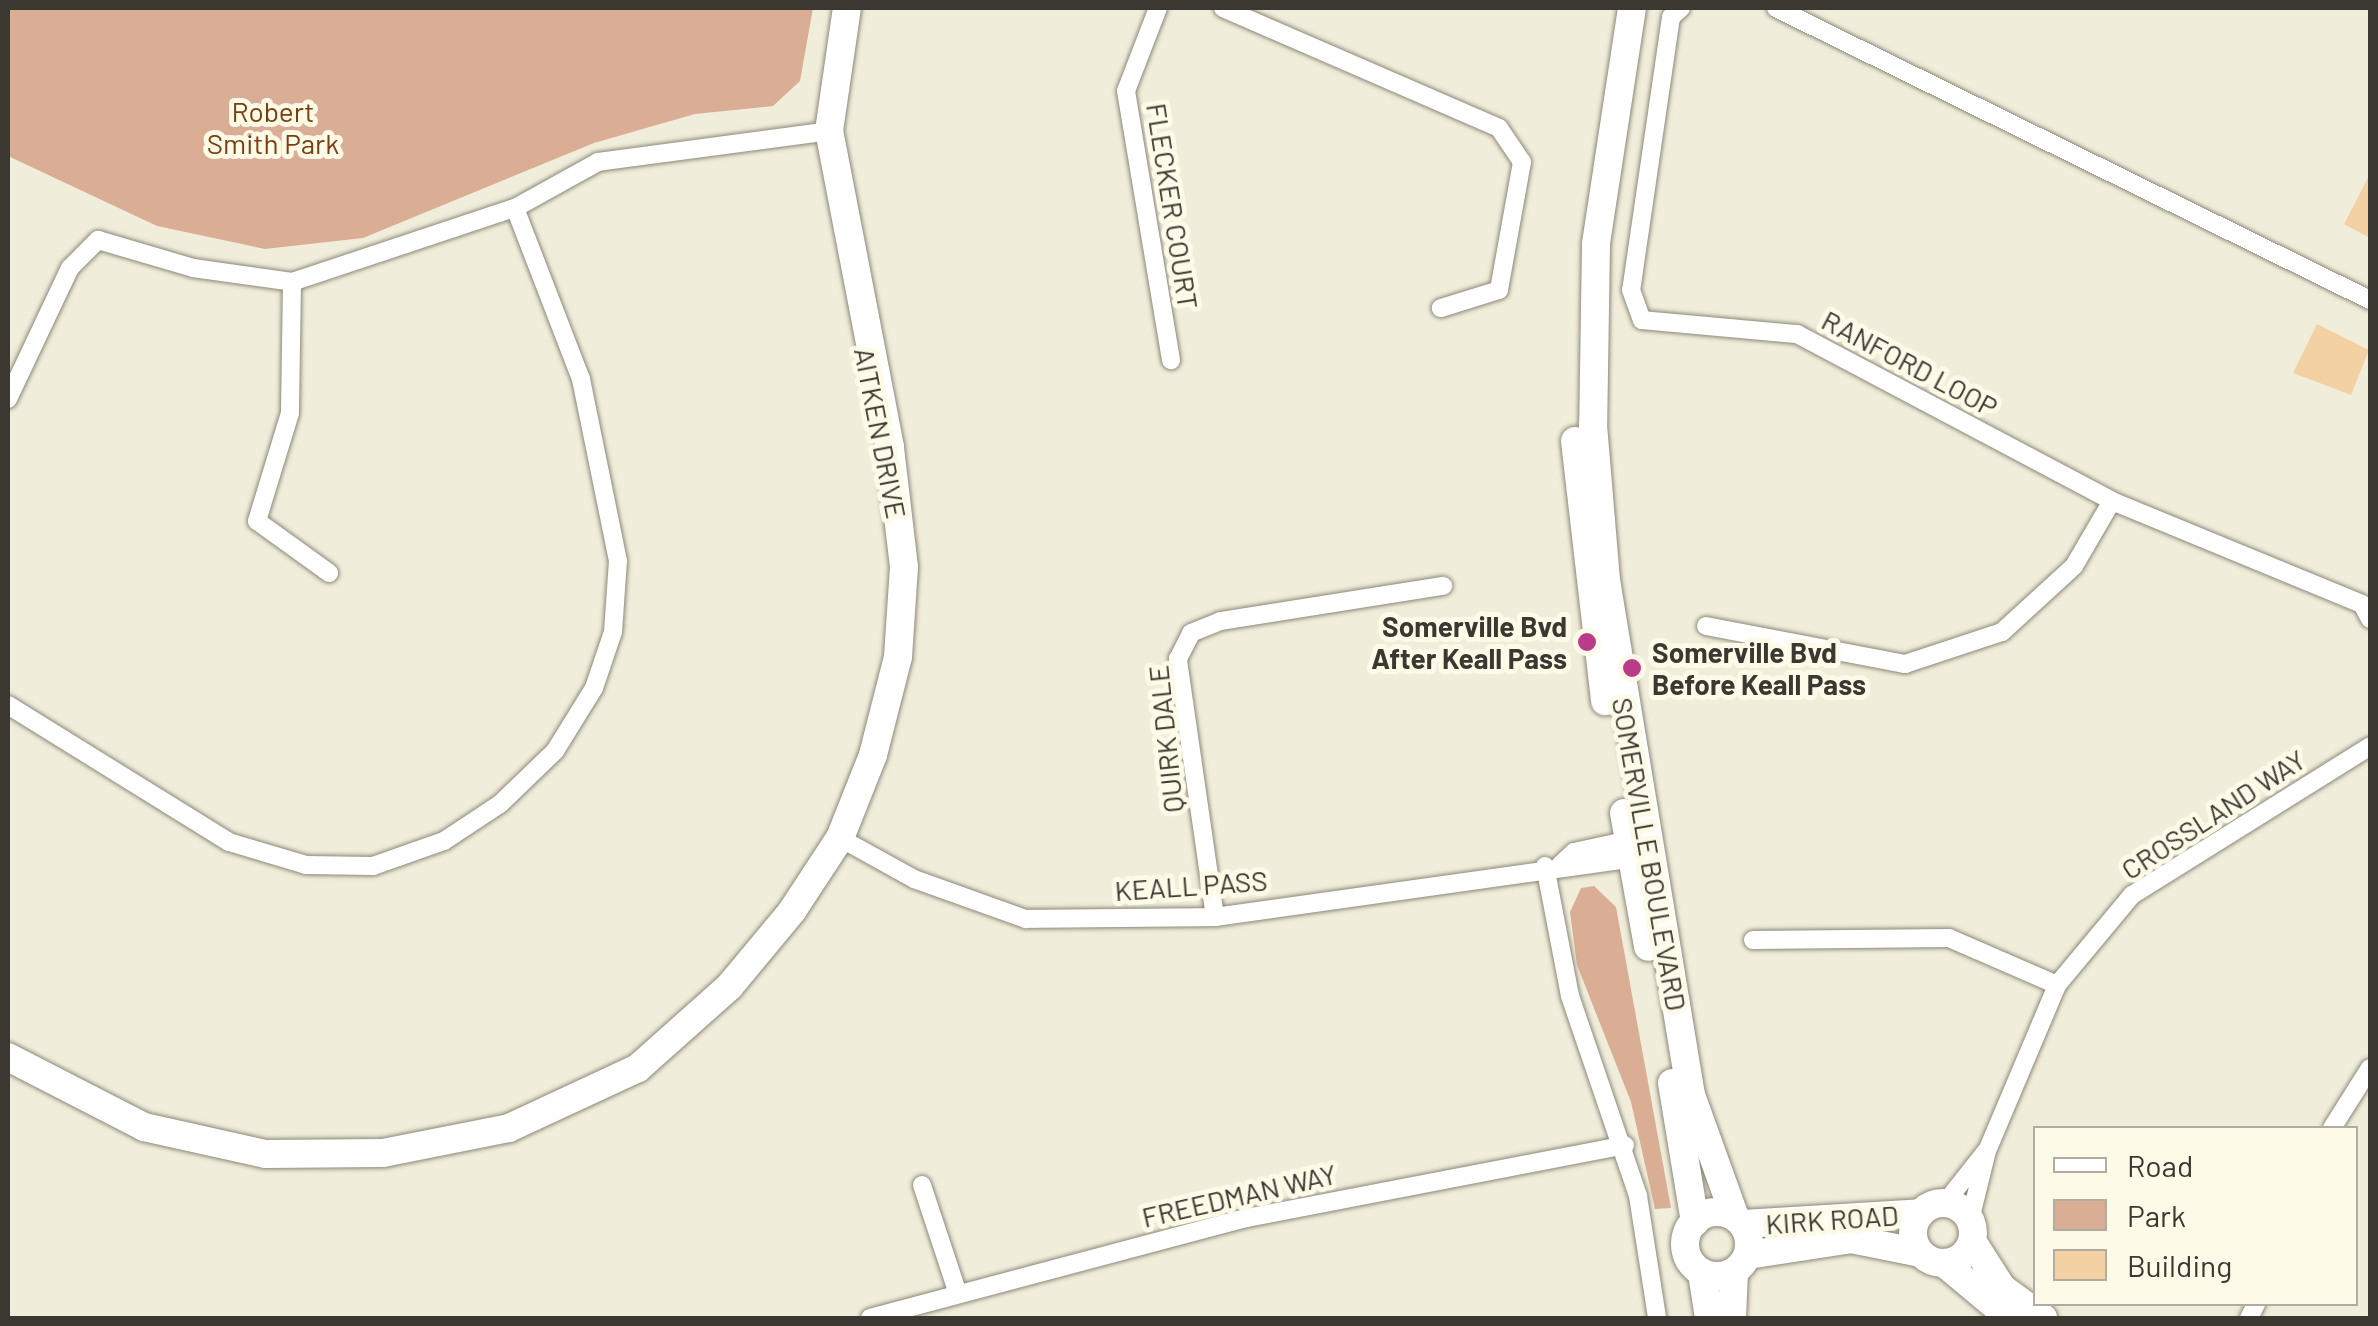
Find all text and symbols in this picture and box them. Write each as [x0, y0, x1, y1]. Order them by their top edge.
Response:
park label: Robert Smith Park [207, 94, 339, 160]
street label: FLECKER COURT [1140, 101, 1206, 311]
street label: RANFORD LOOP [1816, 303, 2004, 423]
street label: AITKEN DRIVE [848, 345, 914, 521]
place label: Somerville Bvd After Keall Pass [1371, 609, 1567, 675]
marker: Somerville Bvd After Keall Pass [1576, 631, 1598, 653]
place label: Somerville Bvd Before Keall Pass [1652, 635, 1866, 701]
marker: Somerville Bvd Before Keall Pass [1621, 657, 1643, 679]
street label: QUIRK DALE [1141, 664, 1189, 814]
street label: SOMERVILLE BOULEVARD [1606, 695, 1694, 1013]
street label: CROSSLAND WAY [2115, 742, 2311, 886]
street label: KEALL PASS [1113, 863, 1269, 907]
legend [2033, 1126, 2358, 1306]
text: Road [2127, 1147, 2193, 1183]
street label: FREEDMAN WAY [1138, 1156, 1340, 1234]
text: Park [2127, 1197, 2186, 1233]
street label: KIRK ROAD [1764, 1198, 1900, 1240]
text: Building [2127, 1247, 2232, 1283]

